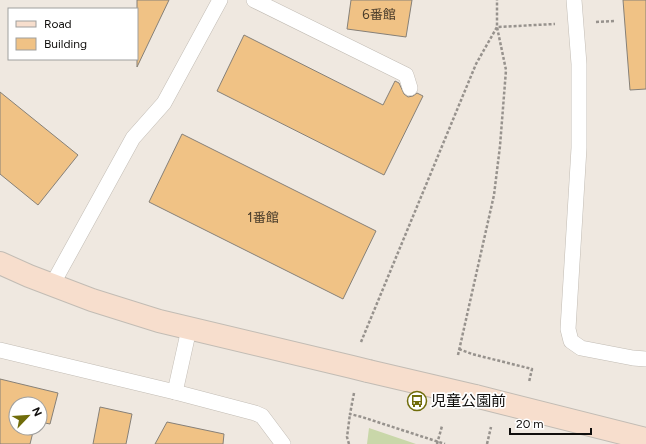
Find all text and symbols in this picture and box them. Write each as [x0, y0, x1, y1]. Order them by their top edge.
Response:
house number: 6番館 [362, 7, 396, 22]
legend [8, 8, 138, 60]
text: Road [44, 17, 72, 31]
text: Building [44, 37, 87, 51]
house number: 1番館 [247, 210, 279, 225]
bus stop icon: 児童公園前 [406, 390, 428, 412]
place label: 児童公園前 [431, 392, 506, 410]
north arrow [8, 396, 48, 436]
text: N [29, 405, 44, 419]
scale bar [510, 410, 591, 436]
text: 20 m [516, 417, 544, 431]

